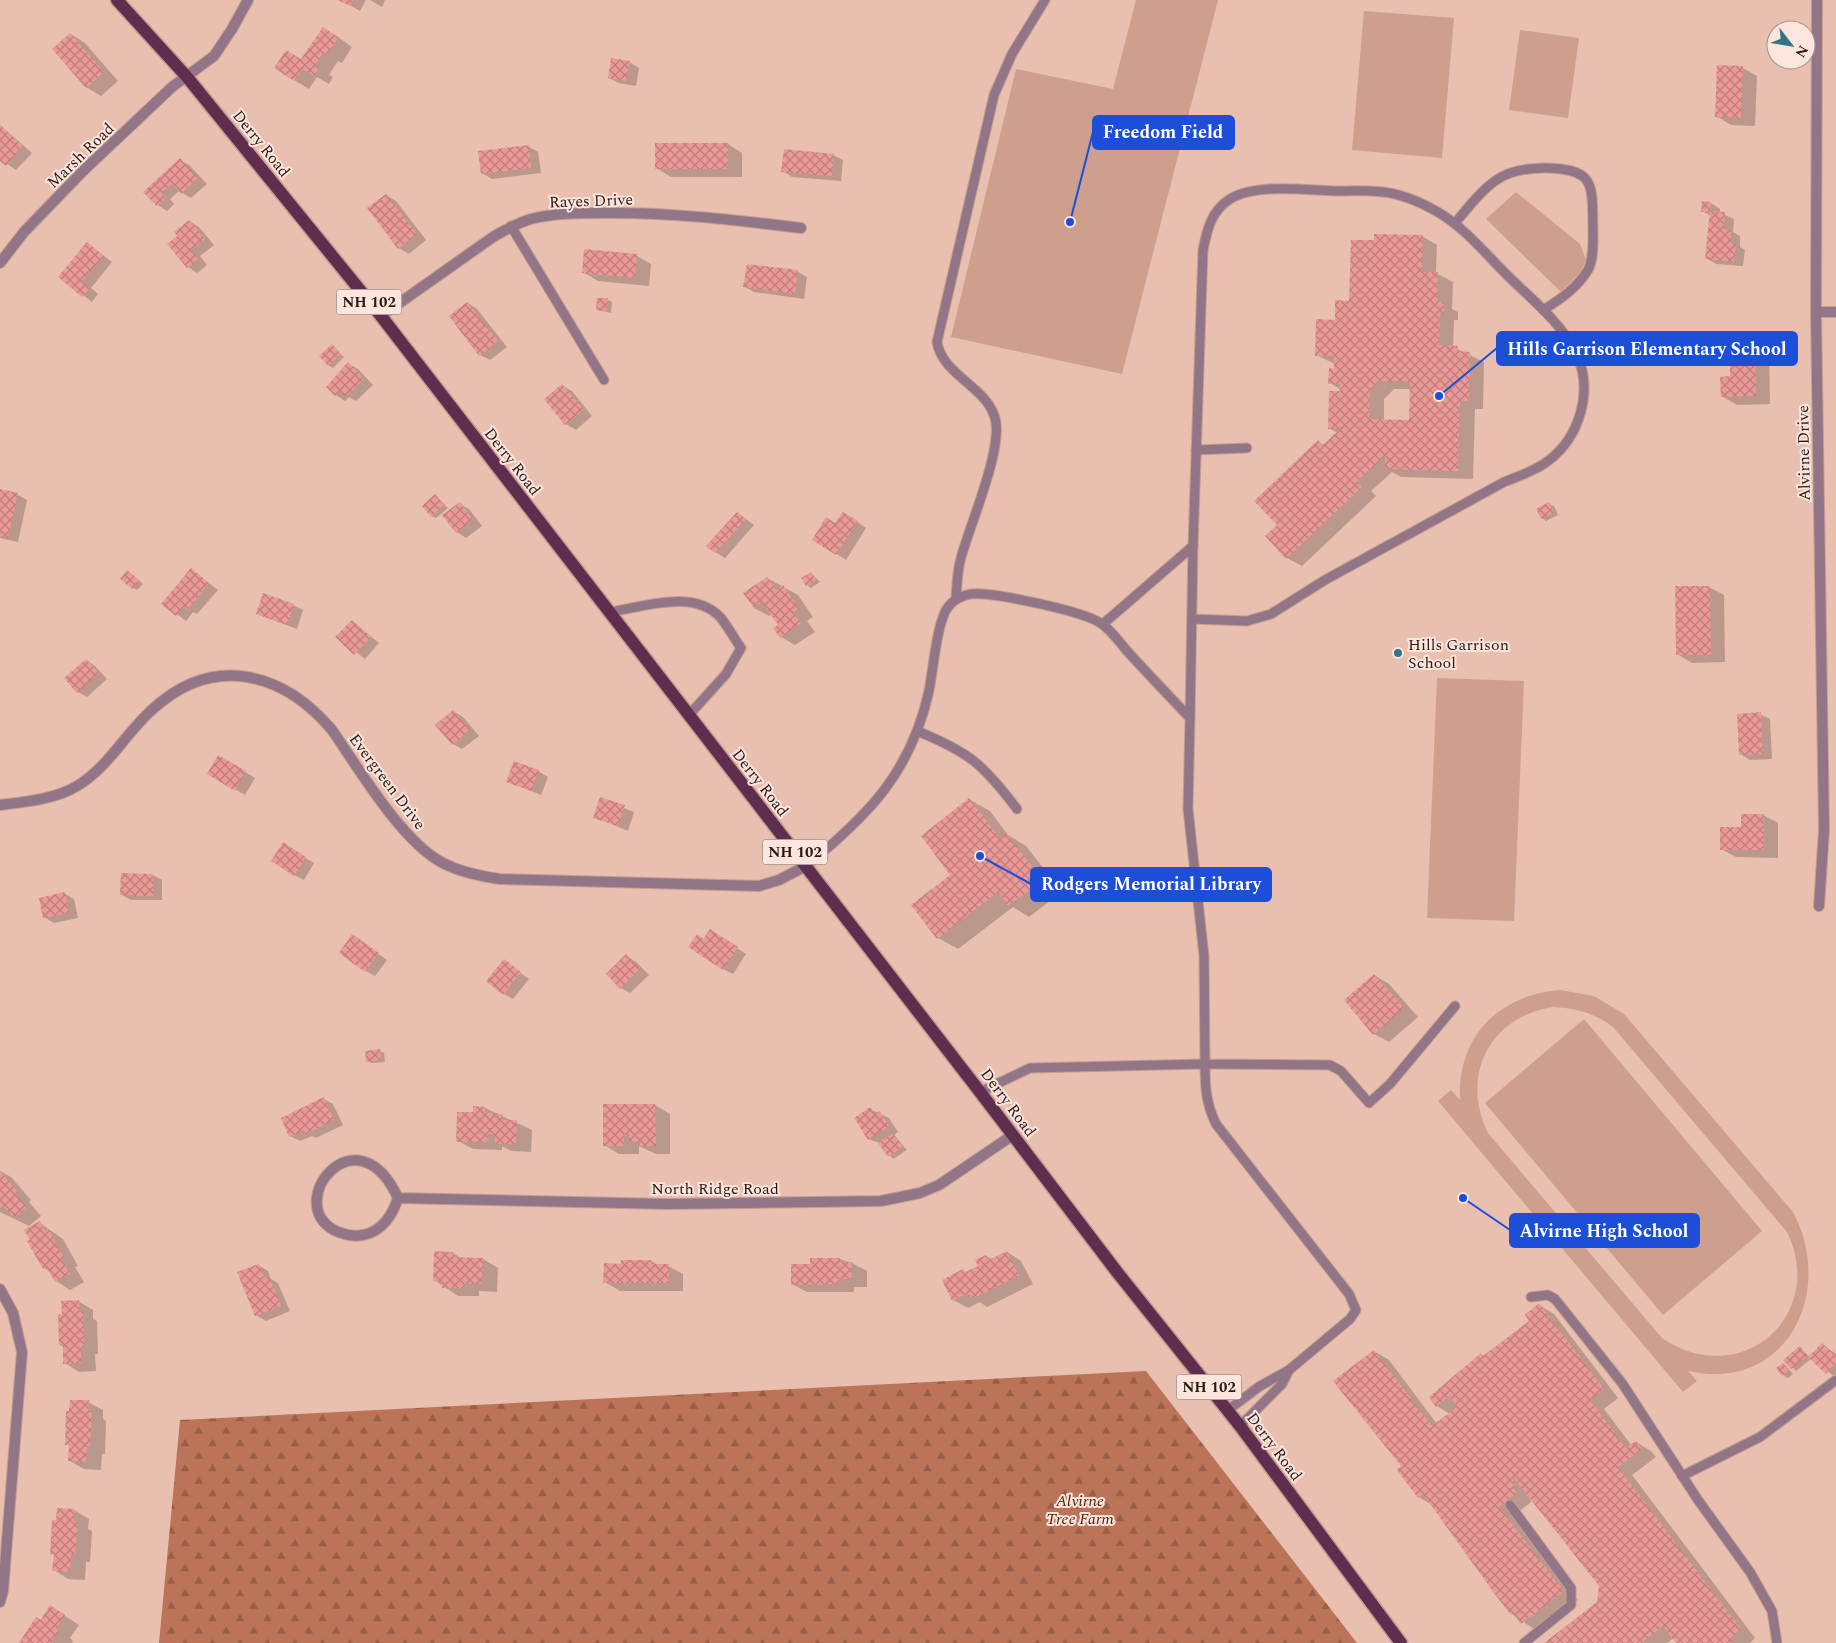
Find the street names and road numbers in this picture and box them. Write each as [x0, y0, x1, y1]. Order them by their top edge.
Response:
street label: Derry Road [227, 105, 296, 183]
street label: Marsh Road [41, 117, 120, 194]
street label: Rayes Drive [549, 188, 633, 214]
road number: NH 102 [336, 290, 402, 314]
street label: Alvirne Drive [1791, 405, 1817, 501]
street label: Derry Road [478, 422, 547, 501]
street label: Evergreen Drive [343, 728, 431, 835]
street label: Derry Road [726, 743, 795, 822]
road number: NH 102 [762, 840, 828, 864]
street label: Derry Road [974, 1063, 1042, 1142]
street label: North Ridge Road [651, 1177, 779, 1201]
road number: NH 102 [1176, 1374, 1242, 1400]
street label: Derry Road [1240, 1407, 1308, 1486]

